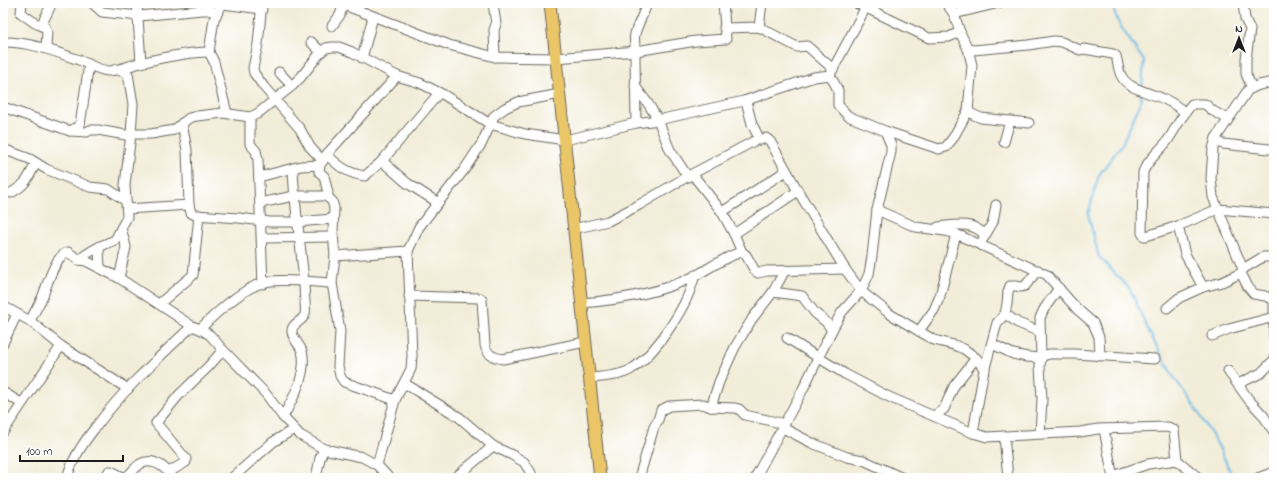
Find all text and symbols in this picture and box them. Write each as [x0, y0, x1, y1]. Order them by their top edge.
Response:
north arrow [1219, 18, 1259, 58]
text: N [1235, 21, 1243, 37]
scale bar [20, 437, 123, 463]
text: 100 m [26, 443, 53, 461]

